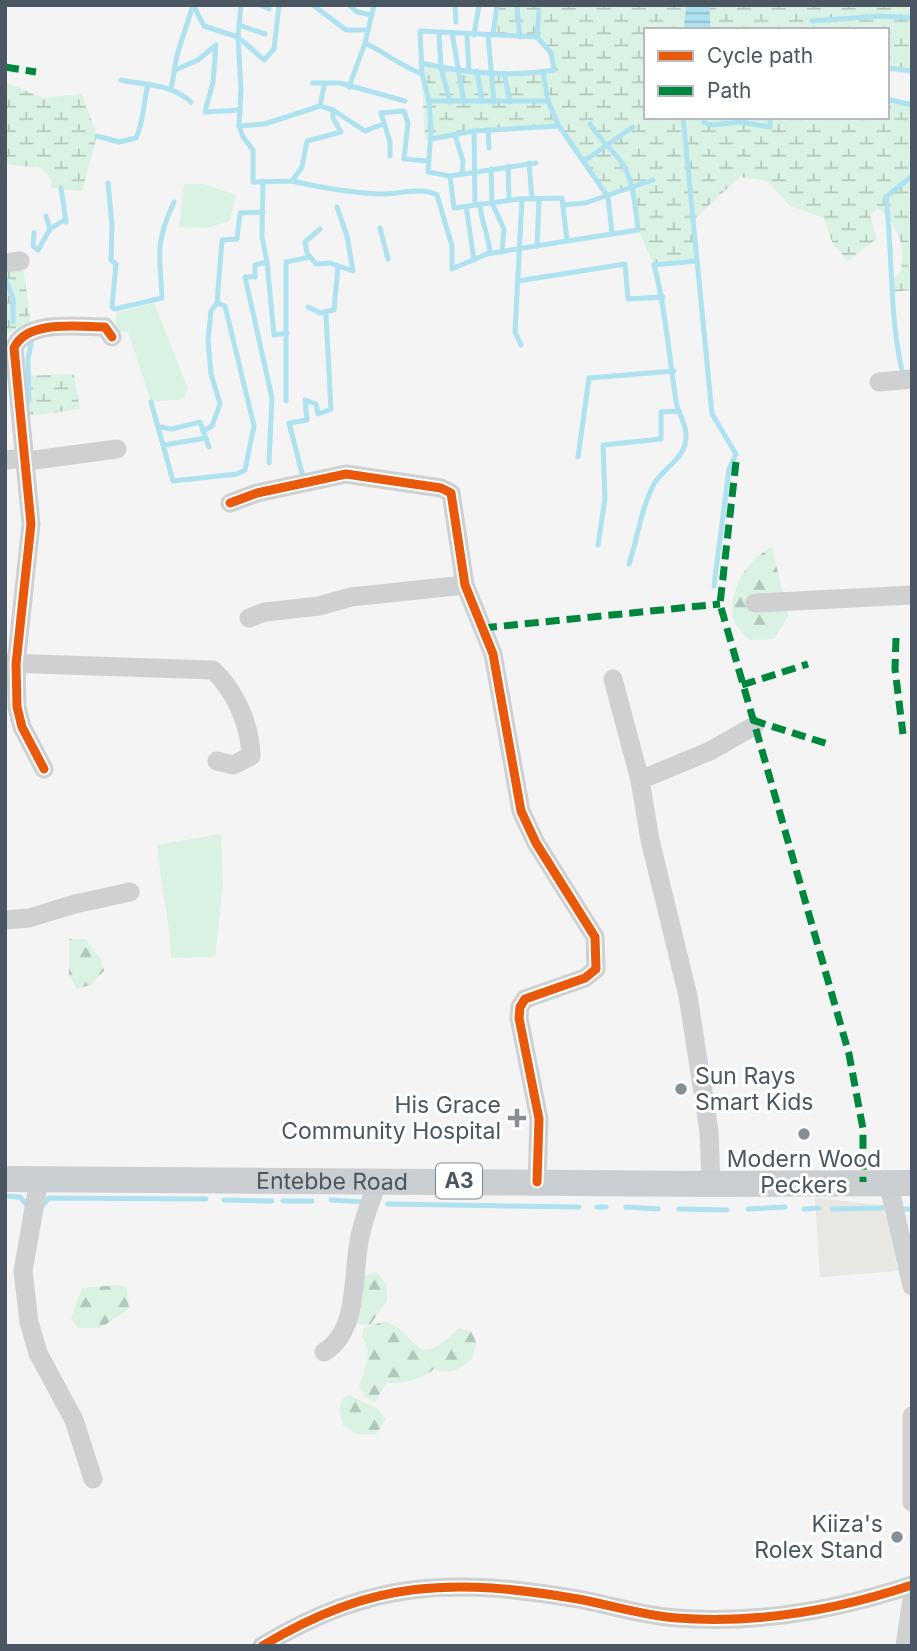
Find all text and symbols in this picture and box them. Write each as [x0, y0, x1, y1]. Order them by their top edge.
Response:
legend [644, 28, 889, 119]
text: Cycle path [707, 43, 813, 68]
text: Path [707, 78, 752, 103]
place label: Sun Rays Smart Kids [695, 1062, 813, 1116]
marker: Sun Rays Smart Kids [673, 1081, 689, 1097]
place label: His Grace Community Hospital [281, 1091, 501, 1145]
marker: His Grace Community Hospital [507, 1108, 527, 1128]
marker: Modern Wood Peckers [796, 1126, 812, 1142]
place label: Modern Wood Peckers [727, 1145, 881, 1199]
road number: A3 [436, 1164, 482, 1198]
street label: Entebbe Road [256, 1167, 408, 1196]
place label: Kiiza's Rolex Stand [754, 1510, 883, 1564]
marker: Kiiza's Rolex Stand [889, 1529, 905, 1545]

